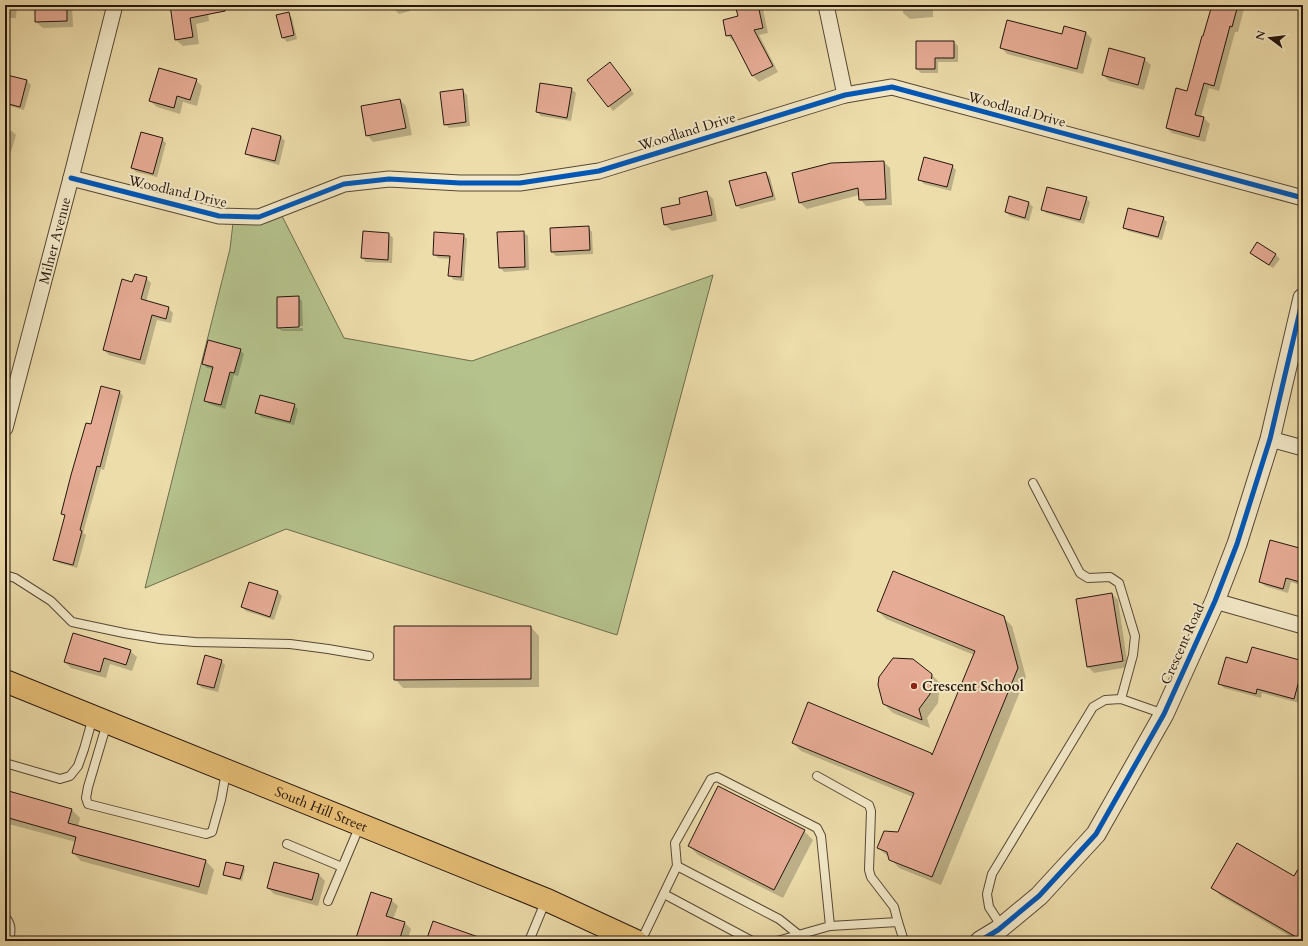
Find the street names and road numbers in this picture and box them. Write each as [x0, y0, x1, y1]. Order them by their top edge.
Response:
street label: Woodland Drive [965, 87, 1068, 132]
street label: Woodland Drive [635, 108, 738, 156]
street label: Woodland Drive [126, 171, 229, 212]
street label: Milner Avenue [34, 195, 76, 286]
street label: Crescent Road [1156, 600, 1209, 688]
street label: South Hill Street [272, 782, 371, 837]

